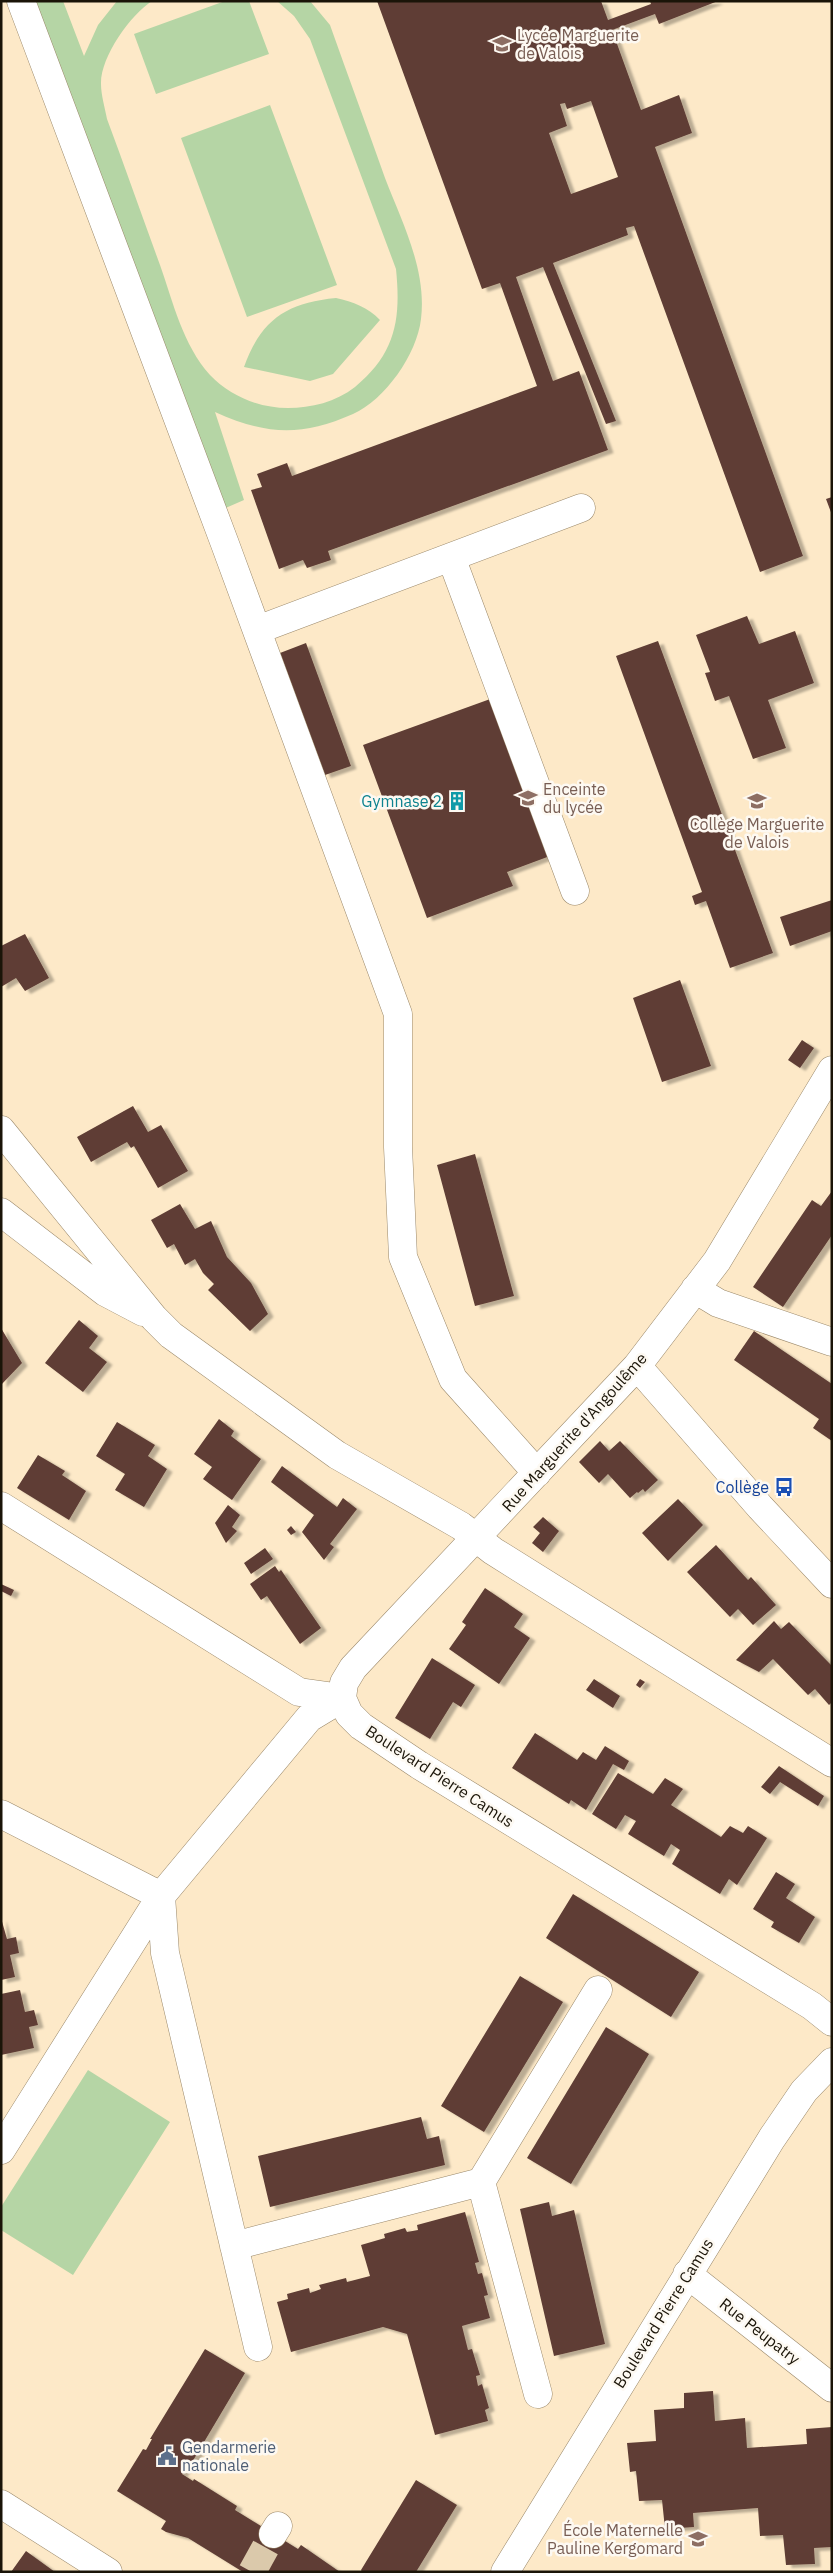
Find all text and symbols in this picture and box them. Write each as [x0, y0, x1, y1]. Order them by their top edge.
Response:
place label: Lycée Marguerite de Valois [517, 25, 639, 63]
school or university icon: Lycée Marguerite de Valois [491, 33, 513, 55]
place label: Enceinte du lycée [543, 779, 606, 817]
school or university icon: Enceinte du lycée [517, 787, 539, 809]
building icon: Gymnase 2 [446, 790, 468, 812]
school or university icon: Collège Marguerite de Valois [746, 790, 768, 812]
place label: Gymnase 2 [361, 791, 442, 811]
place label: Collège Marguerite de Valois [690, 814, 825, 852]
street label: Rue Marguerite d'Angoulême [497, 1348, 651, 1516]
bus stop icon: Collège [773, 1476, 795, 1498]
place label: Collège [716, 1477, 769, 1497]
street label: Boulevard Pierre Camus [362, 1721, 518, 1831]
street label: Boulevard Pierre Camus [609, 2234, 717, 2392]
street label: Rue Peupatry [716, 2293, 804, 2369]
place label: Gendarmerie nationale [182, 2437, 276, 2475]
public building icon: Gendarmerie nationale [156, 2445, 178, 2467]
place label: École Maternelle Pauline Kergomard [547, 2519, 683, 2558]
school or university icon: École Maternelle Pauline Kergomard [687, 2528, 709, 2550]

